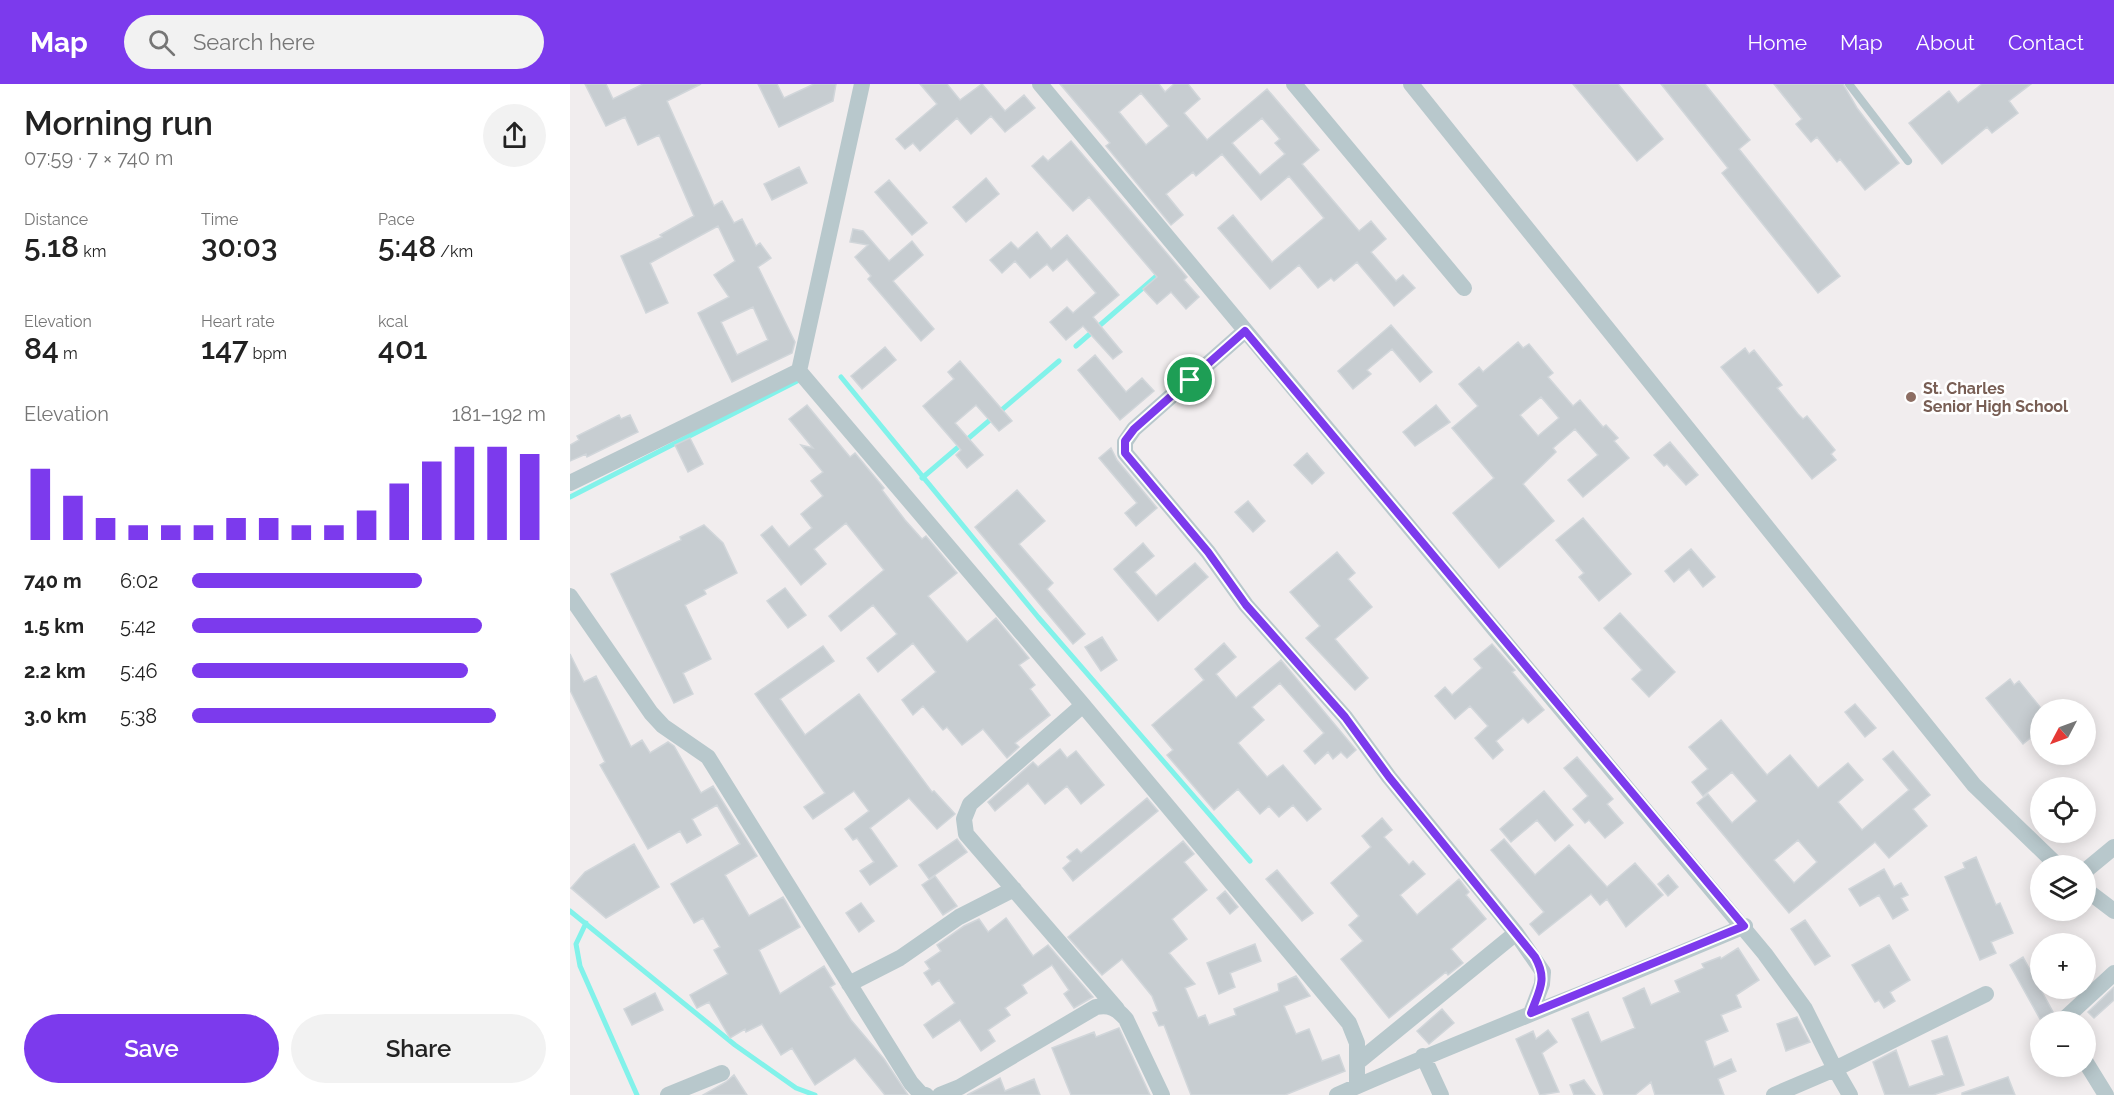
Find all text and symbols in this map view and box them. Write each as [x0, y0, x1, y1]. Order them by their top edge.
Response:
search box [124, 15, 544, 69]
text: Map [30, 26, 88, 59]
icon: search [145, 26, 178, 59]
text: Search here [193, 29, 315, 55]
text: Home [1748, 30, 1807, 55]
text: Map [1840, 30, 1883, 55]
text: About [1916, 30, 1975, 55]
text: Contact [2008, 30, 2084, 55]
text: Morning run [24, 104, 213, 143]
button: share [483, 104, 546, 167]
text: 07:59 · 7 × 740 m [24, 146, 174, 170]
text: Distance [24, 210, 88, 229]
text: Time [201, 210, 238, 229]
text: Pace [378, 210, 415, 229]
text: 5.18 [24, 229, 79, 264]
text: 30:03 [201, 229, 277, 264]
text: 5:48 [378, 229, 436, 264]
text: km [79, 242, 106, 261]
text: /km [436, 242, 473, 261]
text: Elevation [24, 312, 92, 331]
text: Heart rate [201, 312, 275, 331]
text: kcal [378, 312, 408, 331]
text: 84 [24, 331, 59, 366]
text: 147 [201, 331, 249, 366]
text: 401 [378, 331, 427, 366]
text: m [59, 344, 78, 363]
text: bpm [249, 344, 287, 363]
pin [1164, 354, 1215, 405]
icon: arrive [1173, 363, 1206, 396]
place label: St. Charles Senior High School [1923, 379, 2069, 416]
marker: St. Charles Senior High School [1904, 390, 1918, 404]
text: Elevation [24, 402, 109, 426]
text: 181–192 m [452, 402, 546, 426]
text: 740 m [24, 569, 82, 593]
text: 6:02 [120, 569, 158, 593]
text: 1.5 km [24, 614, 84, 638]
text: 5:42 [120, 614, 156, 638]
text: 2.2 km [24, 659, 86, 683]
text: 5:46 [120, 659, 158, 683]
north arrow [2030, 699, 2096, 765]
map controls [2030, 699, 2096, 1077]
text: 3.0 km [24, 704, 87, 728]
text: 5:38 [120, 704, 157, 728]
button: locate [2030, 777, 2096, 843]
button: layers [2030, 855, 2096, 921]
button: + [2030, 933, 2096, 999]
button: − [2030, 1011, 2096, 1077]
button: Save [24, 1014, 279, 1083]
button: Share [291, 1014, 546, 1083]

